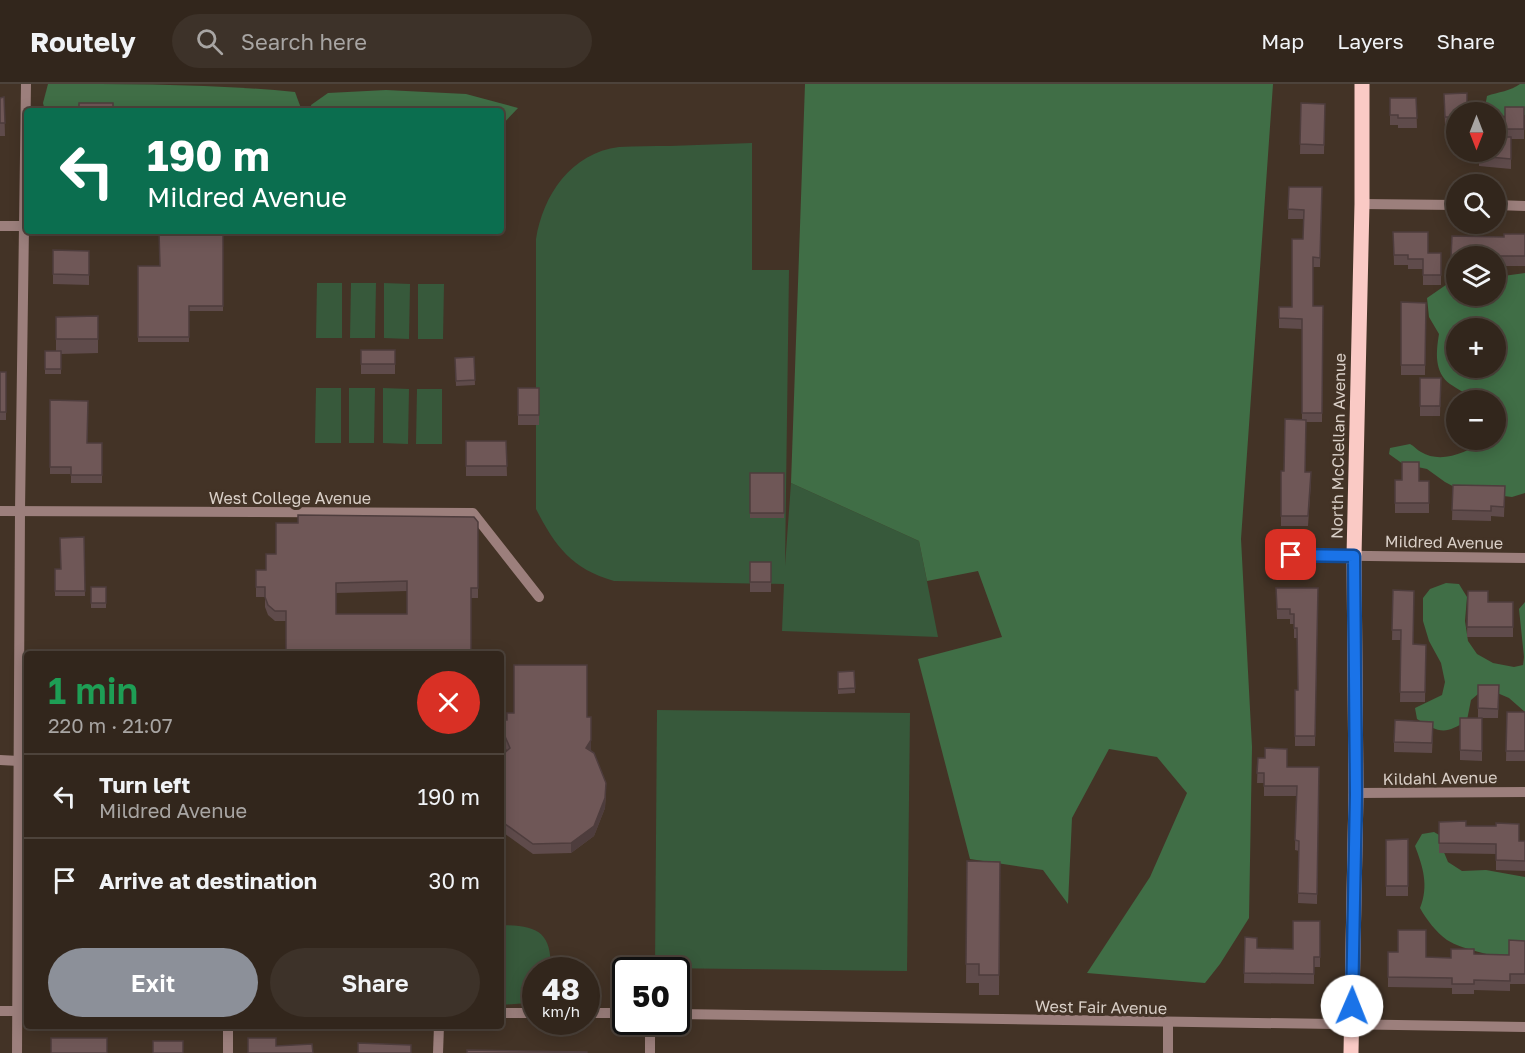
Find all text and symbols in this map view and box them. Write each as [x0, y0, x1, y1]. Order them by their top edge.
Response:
search box [172, 14, 592, 68]
text: Routely [30, 25, 136, 58]
icon: search [193, 25, 226, 58]
text: Search here [241, 28, 367, 55]
text: Map [1261, 28, 1304, 54]
text: Layers [1337, 28, 1404, 54]
text: Share [1437, 28, 1495, 54]
north arrow [1446, 102, 1506, 162]
map controls [1446, 102, 1506, 450]
text: 190 m [147, 130, 270, 180]
icon: left [48, 132, 126, 210]
button: search [1446, 174, 1506, 234]
text: Mildred Avenue [147, 181, 347, 213]
button: layers [1446, 246, 1506, 306]
button: + [1446, 318, 1506, 378]
street label: North McClellan Avenue [1326, 353, 1350, 539]
button: − [1446, 390, 1506, 450]
street label: West College Avenue [209, 488, 371, 508]
pin [1265, 529, 1316, 580]
street label: Mildred Avenue [1385, 531, 1503, 553]
icon: arrive [1274, 538, 1307, 571]
text: 1 min [48, 669, 138, 712]
button: close [417, 671, 480, 734]
text: 220 m · 21:07 [48, 713, 173, 737]
street label: Kildahl Avenue [1383, 767, 1497, 789]
text: Turn left [99, 771, 190, 798]
icon: left [48, 780, 81, 813]
text: 190 m [417, 783, 480, 810]
text: Mildred Avenue [99, 798, 247, 822]
icon: arrive [48, 864, 81, 897]
text: Arrive at destination [99, 867, 317, 894]
text: 30 m [429, 867, 480, 894]
button: Exit [48, 948, 258, 1017]
button: Share [270, 948, 480, 1017]
speed limit sign: 50 [612, 957, 690, 1035]
text: 48 [542, 971, 580, 1007]
position arrow [1320, 974, 1384, 1038]
street label: West Fair Avenue [1035, 996, 1167, 1018]
text: km/h [542, 1002, 580, 1020]

